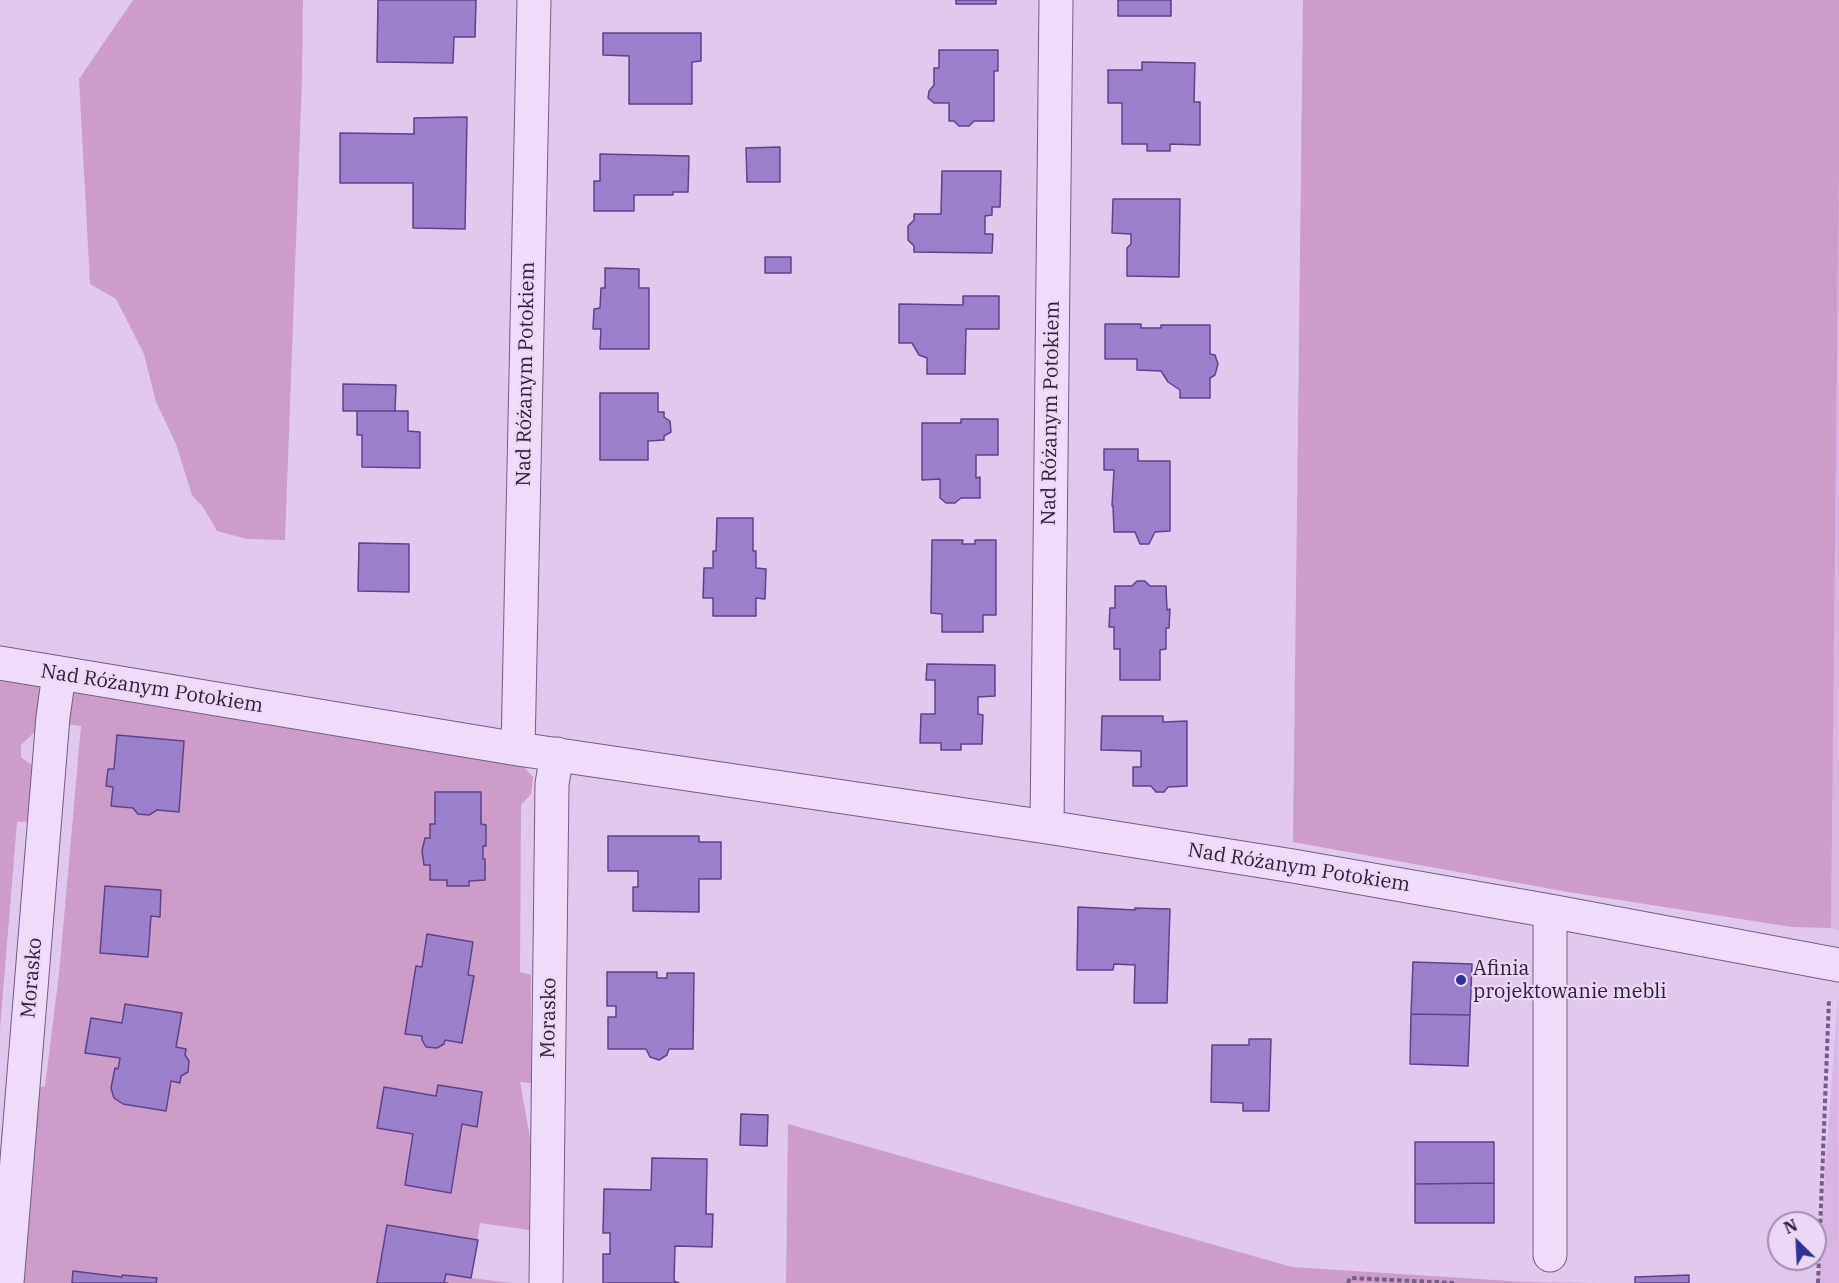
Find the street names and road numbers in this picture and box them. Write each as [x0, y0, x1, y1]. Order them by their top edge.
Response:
street label: Nad Różanym Potokiem [512, 261, 540, 487]
street label: Nad Różanym Potokiem [1037, 300, 1065, 526]
street label: Nad Różanym Potokiem [39, 660, 265, 718]
street label: Nad Różanym Potokiem [1186, 839, 1412, 897]
street label: Morasko [17, 937, 47, 1019]
street label: Morasko [536, 977, 562, 1059]

